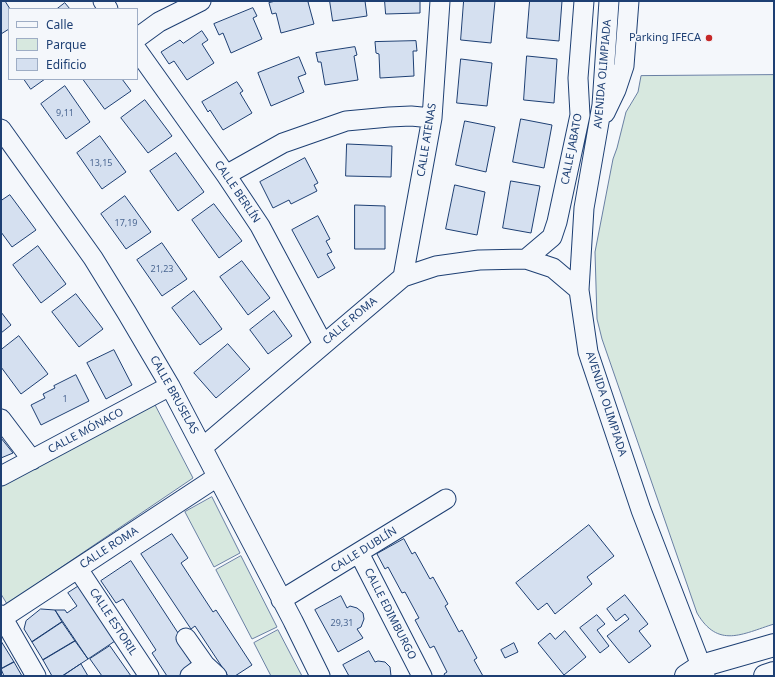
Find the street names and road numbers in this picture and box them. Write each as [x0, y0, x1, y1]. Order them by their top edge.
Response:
street label: AVENIDA OLIMPIADA [592, 19, 614, 129]
street label: CALLE ATENAS [415, 102, 439, 178]
street label: CALLE JABATO [559, 112, 585, 186]
street label: CALLE BERLÍN [211, 158, 263, 226]
street label: CALLE ROMA [320, 294, 380, 348]
street label: AVENIDA OLIMPIADA [583, 350, 629, 458]
street label: CALLE BRUSELAS [147, 354, 201, 436]
street label: CALLE MÓNACO [46, 406, 126, 456]
street label: CALLE ROMA [77, 524, 141, 572]
street label: CALLE DUBLÍN [328, 524, 400, 576]
street label: CALLE EDIMBURGO [361, 566, 419, 662]
street label: CALLE ESTORIL [86, 586, 140, 658]

